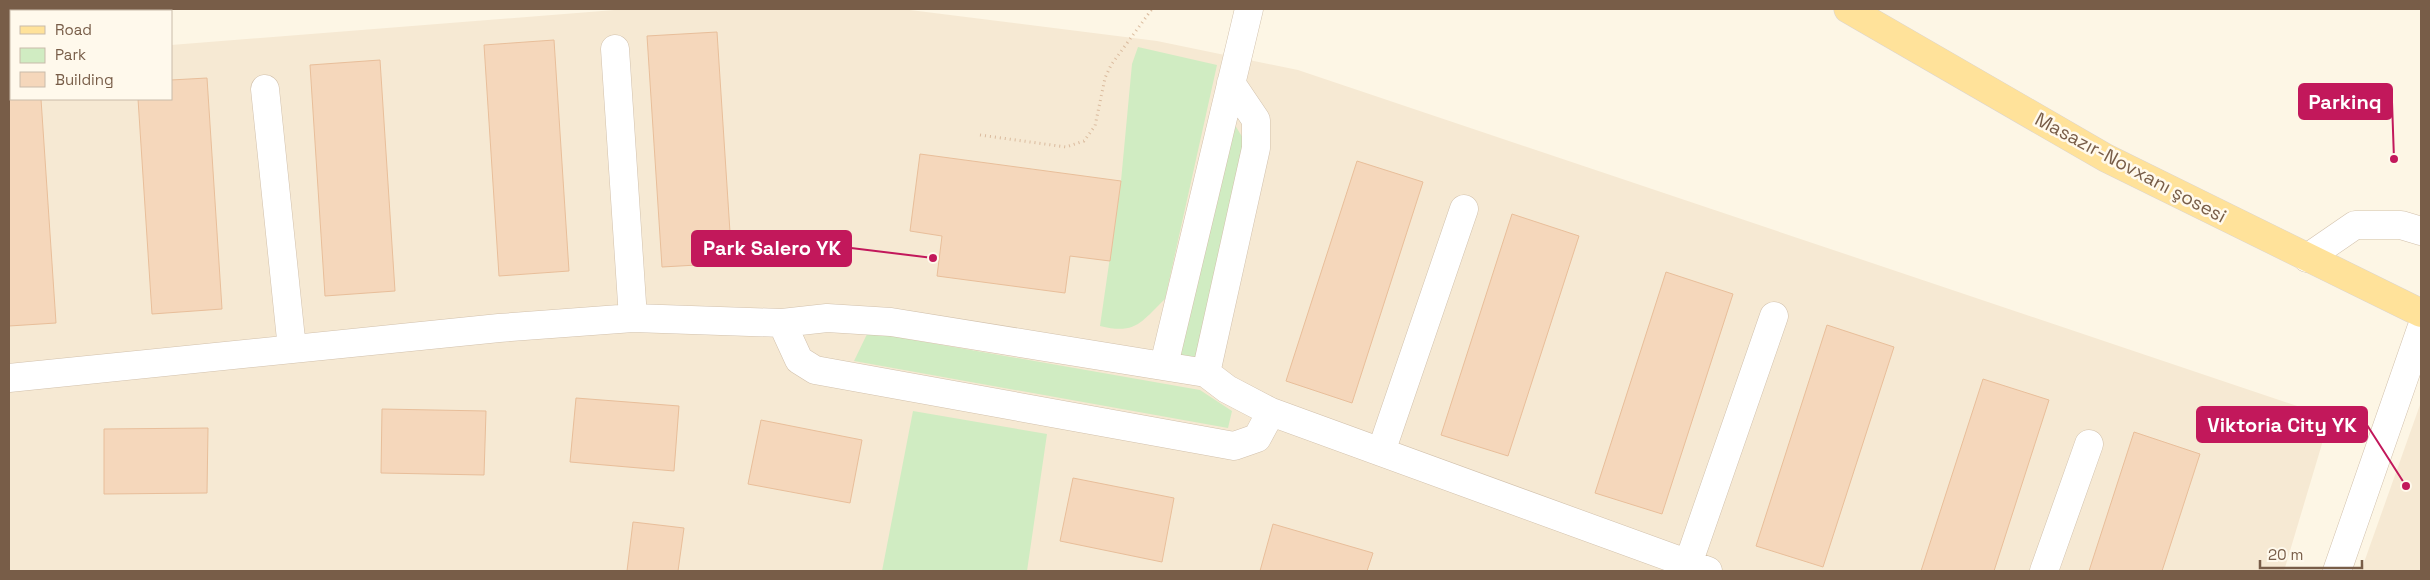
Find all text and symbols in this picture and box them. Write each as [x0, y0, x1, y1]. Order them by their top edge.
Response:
legend [10, 10, 172, 100]
text: Road [55, 20, 92, 39]
text: Park [55, 45, 86, 64]
text: Building [55, 70, 114, 89]
callout: Parkinq [2299, 84, 2392, 119]
text: Parkinq [2308, 89, 2382, 115]
street label: Masazır-Novxanı şosesi [2031, 106, 2231, 229]
callout: Park Salero YK [692, 231, 851, 266]
text: Park Salero YK [703, 235, 841, 261]
callout: Viktoria City YK [2197, 407, 2367, 442]
text: Viktoria City YK [2207, 412, 2357, 438]
scale bar [2260, 538, 2362, 570]
text: 20 m [2268, 545, 2303, 564]

